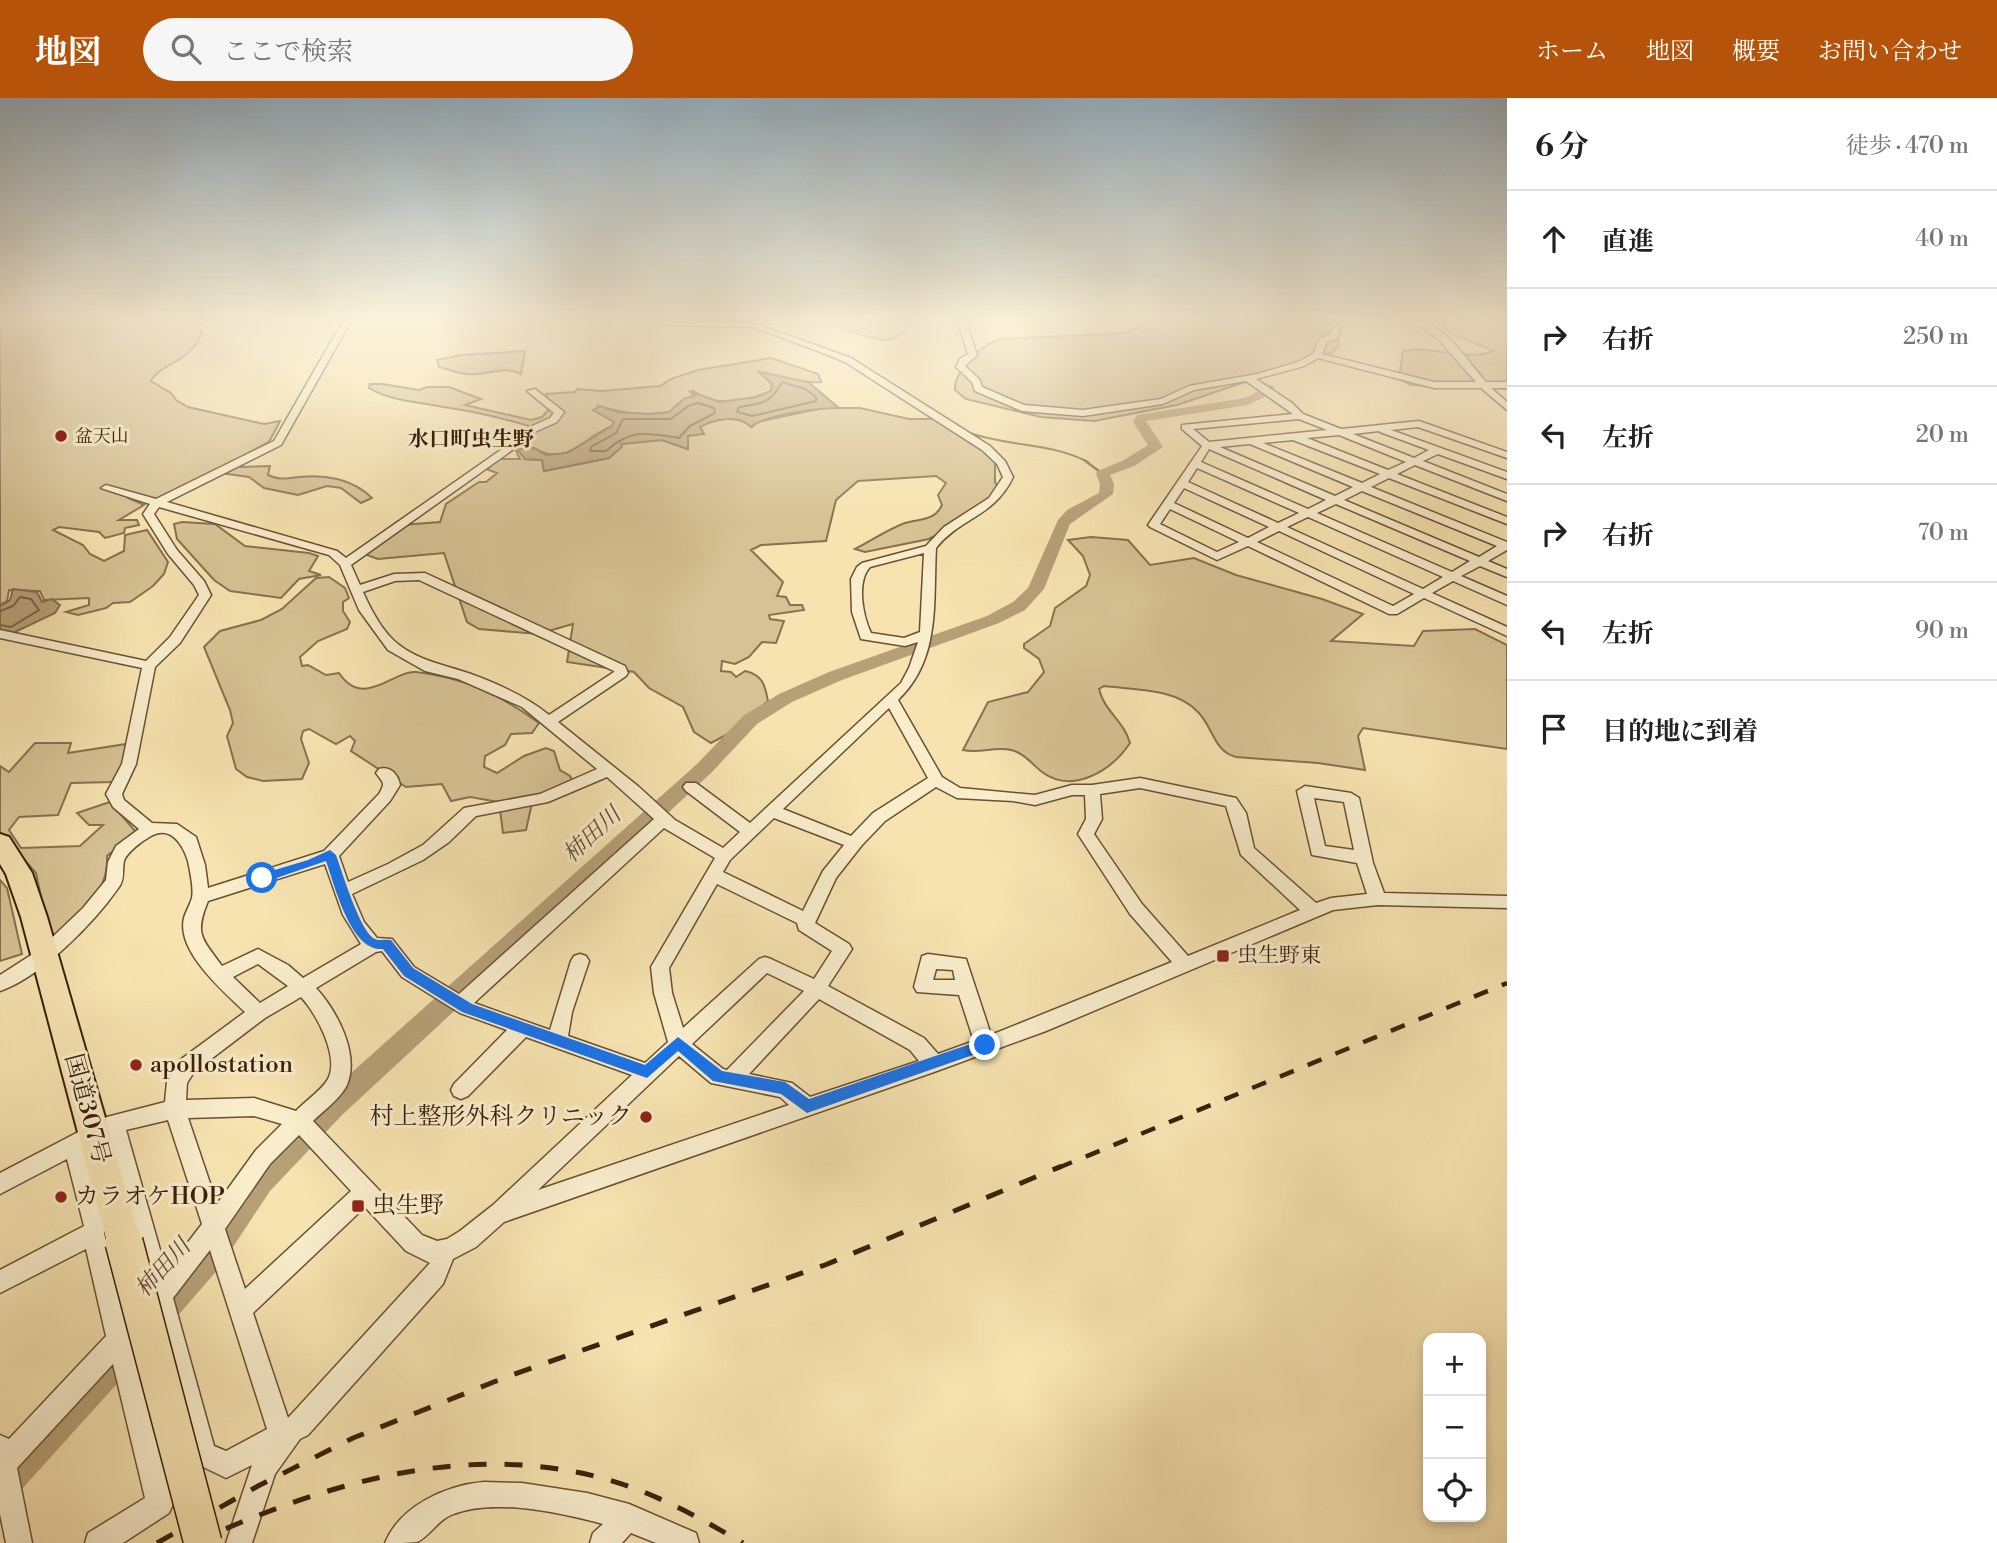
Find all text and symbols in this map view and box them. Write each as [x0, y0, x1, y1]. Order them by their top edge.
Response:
search box [143, 18, 633, 81]
icon: search [167, 30, 205, 68]
text: 地図 [35, 33, 101, 74]
text: ここで検索 [223, 36, 353, 68]
text: ホーム [1536, 37, 1608, 67]
text: 地図 [1646, 37, 1694, 67]
text: 概要 [1732, 37, 1780, 67]
text: お問い合わせ [1818, 37, 1962, 67]
text: 6 分 [1535, 128, 1589, 166]
text: 徒歩 · 470 m [1846, 132, 1969, 160]
icon: ahead [1535, 220, 1573, 258]
text: 40 m [1915, 225, 1969, 253]
text: 直進 [1602, 226, 1654, 258]
icon: right [1535, 318, 1573, 356]
text: 250 m [1903, 323, 1969, 351]
text: 右折 [1602, 324, 1654, 356]
icon: left [1535, 416, 1573, 454]
text: 20 m [1916, 421, 1969, 449]
text: 左折 [1602, 422, 1654, 454]
place label: 盆天山 [75, 425, 129, 448]
district label: 水口町虫生野 [408, 427, 534, 453]
marker: 盆天山 [53, 428, 69, 444]
icon: right [1535, 514, 1573, 552]
text: 70 m [1918, 519, 1969, 547]
text: 右折 [1602, 520, 1654, 552]
icon: left [1535, 612, 1573, 650]
text: 90 m [1915, 617, 1969, 645]
text: 左折 [1602, 618, 1654, 650]
icon: arrive [1535, 710, 1573, 748]
text: 目的地に到着 [1602, 716, 1758, 748]
water label: 柿田川 [557, 799, 629, 869]
route start [246, 862, 277, 893]
place label: 虫生野東 [1237, 943, 1321, 969]
marker: 虫生野東 [1215, 948, 1231, 964]
route end [969, 1029, 1000, 1060]
place label: apollostation [150, 1050, 293, 1080]
street label: 国道307号 [58, 1051, 116, 1167]
marker: apollostation [128, 1057, 144, 1073]
place label: 村上整形外科クリニック [369, 1102, 632, 1132]
marker: 村上整形外科クリニック [638, 1109, 654, 1125]
place label: カラオケHOP [75, 1182, 225, 1212]
marker: カラオケHOP [53, 1189, 69, 1205]
place label: 虫生野 [372, 1191, 444, 1221]
marker: 虫生野 [350, 1198, 366, 1214]
water label: 柿田川 [130, 1231, 198, 1303]
map controls [1423, 1333, 1486, 1522]
button: + [1423, 1333, 1486, 1396]
button: − [1423, 1396, 1486, 1459]
button: locate [1423, 1459, 1486, 1522]

